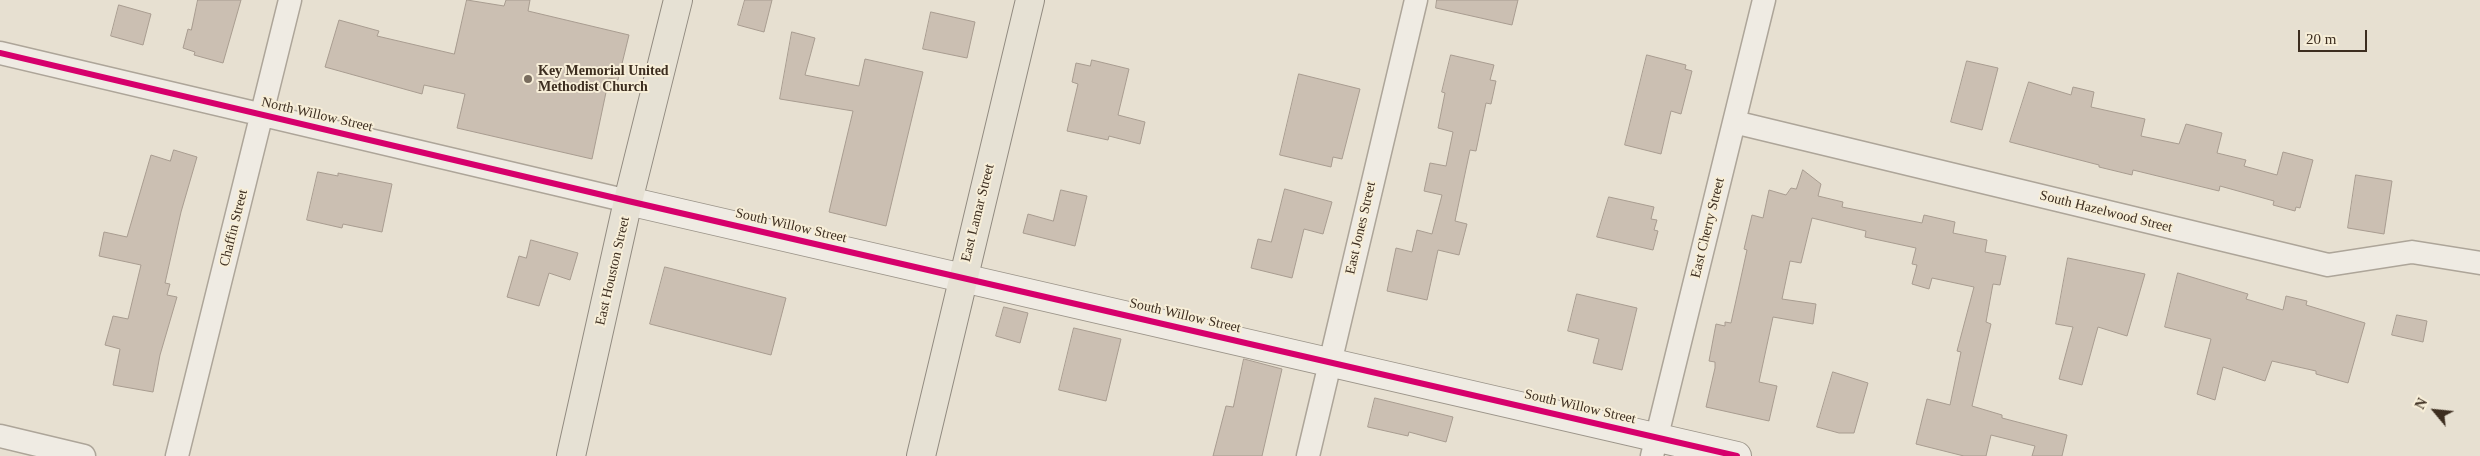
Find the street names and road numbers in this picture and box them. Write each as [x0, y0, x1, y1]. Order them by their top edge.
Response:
street label: North Willow Street [260, 94, 374, 136]
street label: East Lamar Street [958, 162, 998, 264]
street label: East Cherry Street [1687, 176, 1729, 280]
street label: East Jones Street [1342, 180, 1380, 276]
street label: South Hazelwood Street [2038, 187, 2174, 237]
street label: Chaffin Street [216, 188, 252, 268]
street label: South Willow Street [734, 205, 848, 247]
street label: East Houston Street [592, 215, 634, 327]
street label: South Willow Street [1128, 295, 1242, 337]
street label: South Willow Street [1523, 386, 1637, 428]

